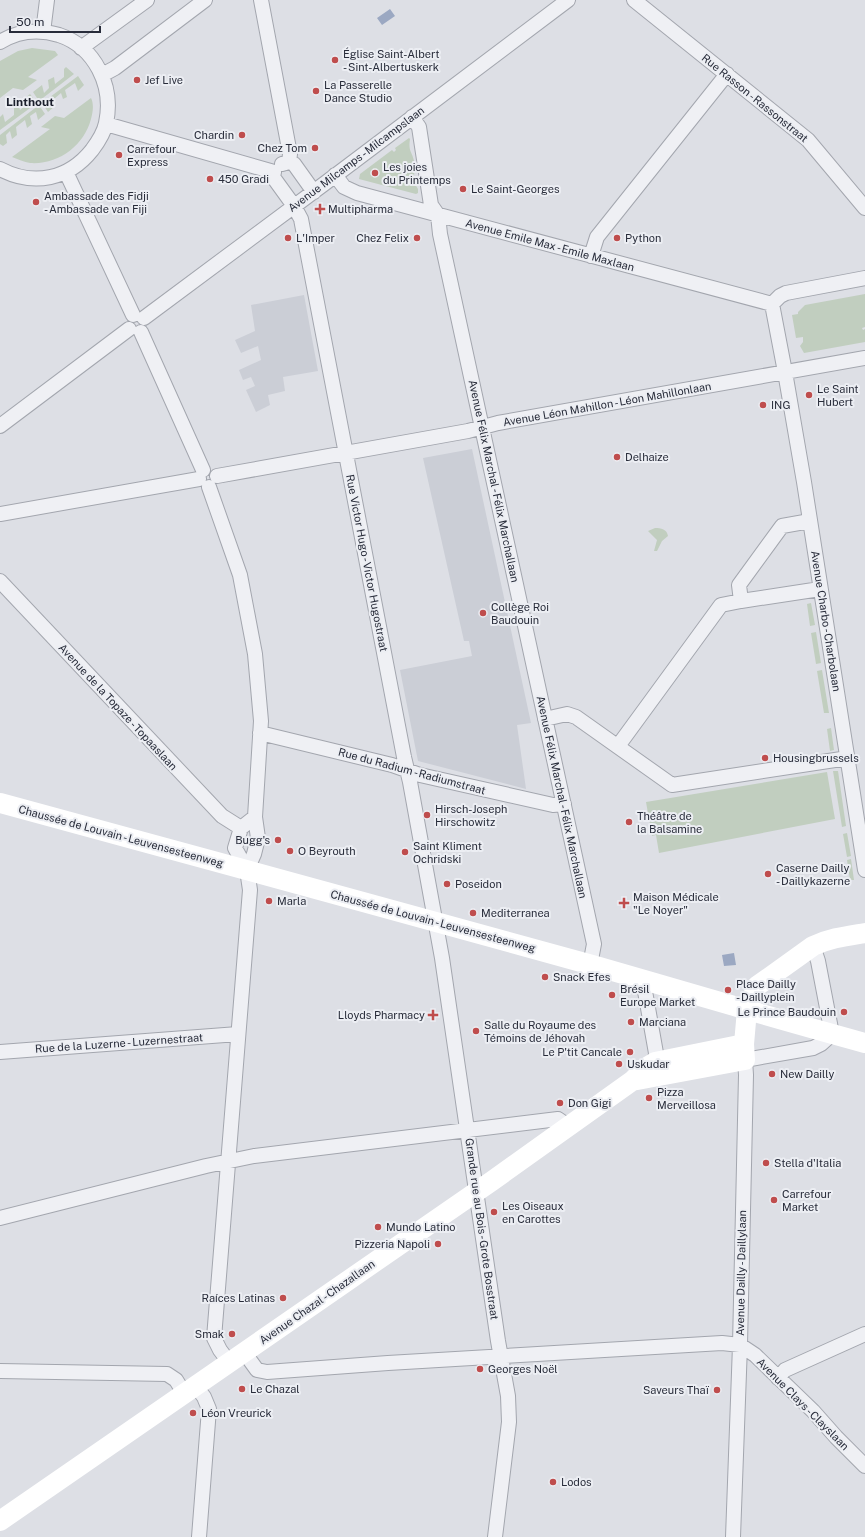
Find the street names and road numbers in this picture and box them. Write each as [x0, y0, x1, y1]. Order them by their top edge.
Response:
street label: Rue Rasson - Rassonstraat [700, 51, 810, 145]
street label: Avenue Milcamps - Milcampslaan [286, 104, 426, 214]
street label: Avenue Emile Max - Emile Maxlaan [464, 217, 636, 273]
street label: Avenue Félix Marchal - Félix Marchallaan [467, 379, 521, 583]
street label: Avenue Léon Mahillon - Léon Mahillonlaan [502, 380, 712, 428]
street label: Rue Victor Hugo - Victor Hugostraat [344, 473, 390, 653]
street label: Avenue Charbo - Charbolaan [809, 550, 843, 692]
street label: Avenue de la Topaze - Topaaslaan [56, 641, 180, 773]
street label: Avenue Félix Marchal - Félix Marchallaan [535, 695, 589, 899]
street label: Rue du Radium - Radiumstraat [337, 746, 487, 796]
street label: Chaussée de Louvain - Leuvensesteenweg [17, 803, 225, 869]
street label: Chaussée de Louvain - Leuvensesteenweg [329, 888, 537, 954]
street label: Rue de la Luzerne - Luzernestraat [35, 1031, 203, 1055]
street label: Grande rue au Bois - Grote Bosstraat [463, 1137, 501, 1321]
street label: Avenue Dailly - Daillylaan [734, 1210, 748, 1336]
street label: Avenue Chazal - Chazallaan [257, 1258, 377, 1346]
street label: Avenue Clays - Clayslaan [755, 1356, 851, 1452]

